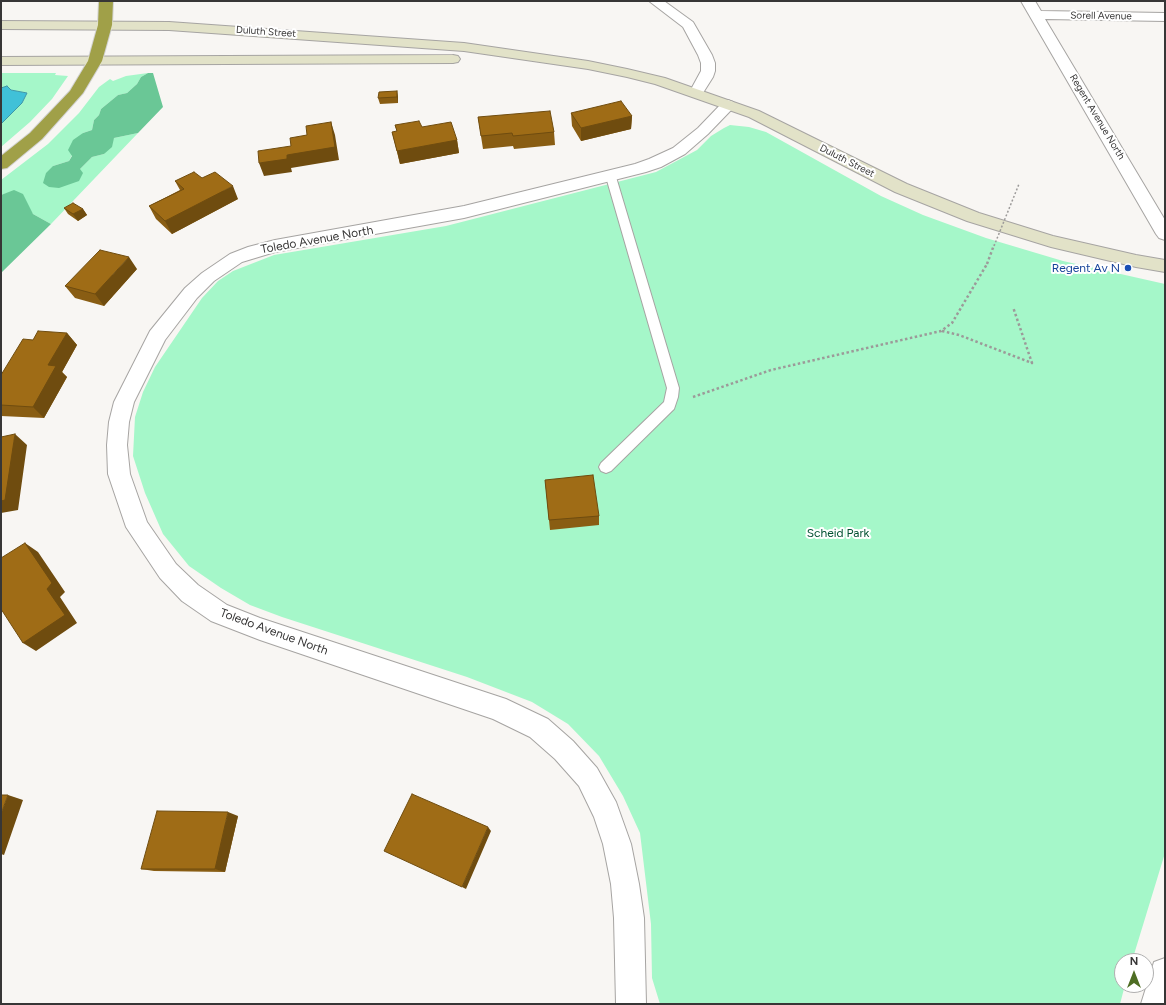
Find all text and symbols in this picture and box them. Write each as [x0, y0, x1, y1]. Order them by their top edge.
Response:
street label: Sorell Avenue [1070, 9, 1132, 23]
street label: Duluth Street [236, 24, 296, 40]
street label: Regent Avenue North [1067, 72, 1127, 162]
street label: Duluth Street [818, 142, 876, 180]
street label: Toledo Avenue North [260, 223, 374, 257]
place label: Regent Av N [1052, 261, 1120, 275]
marker: Regent Av N [1123, 263, 1133, 273]
park label: Scheid Park [807, 526, 869, 540]
street label: Toledo Avenue North [218, 606, 330, 658]
north arrow [1114, 953, 1154, 993]
text: N [1130, 955, 1138, 968]

